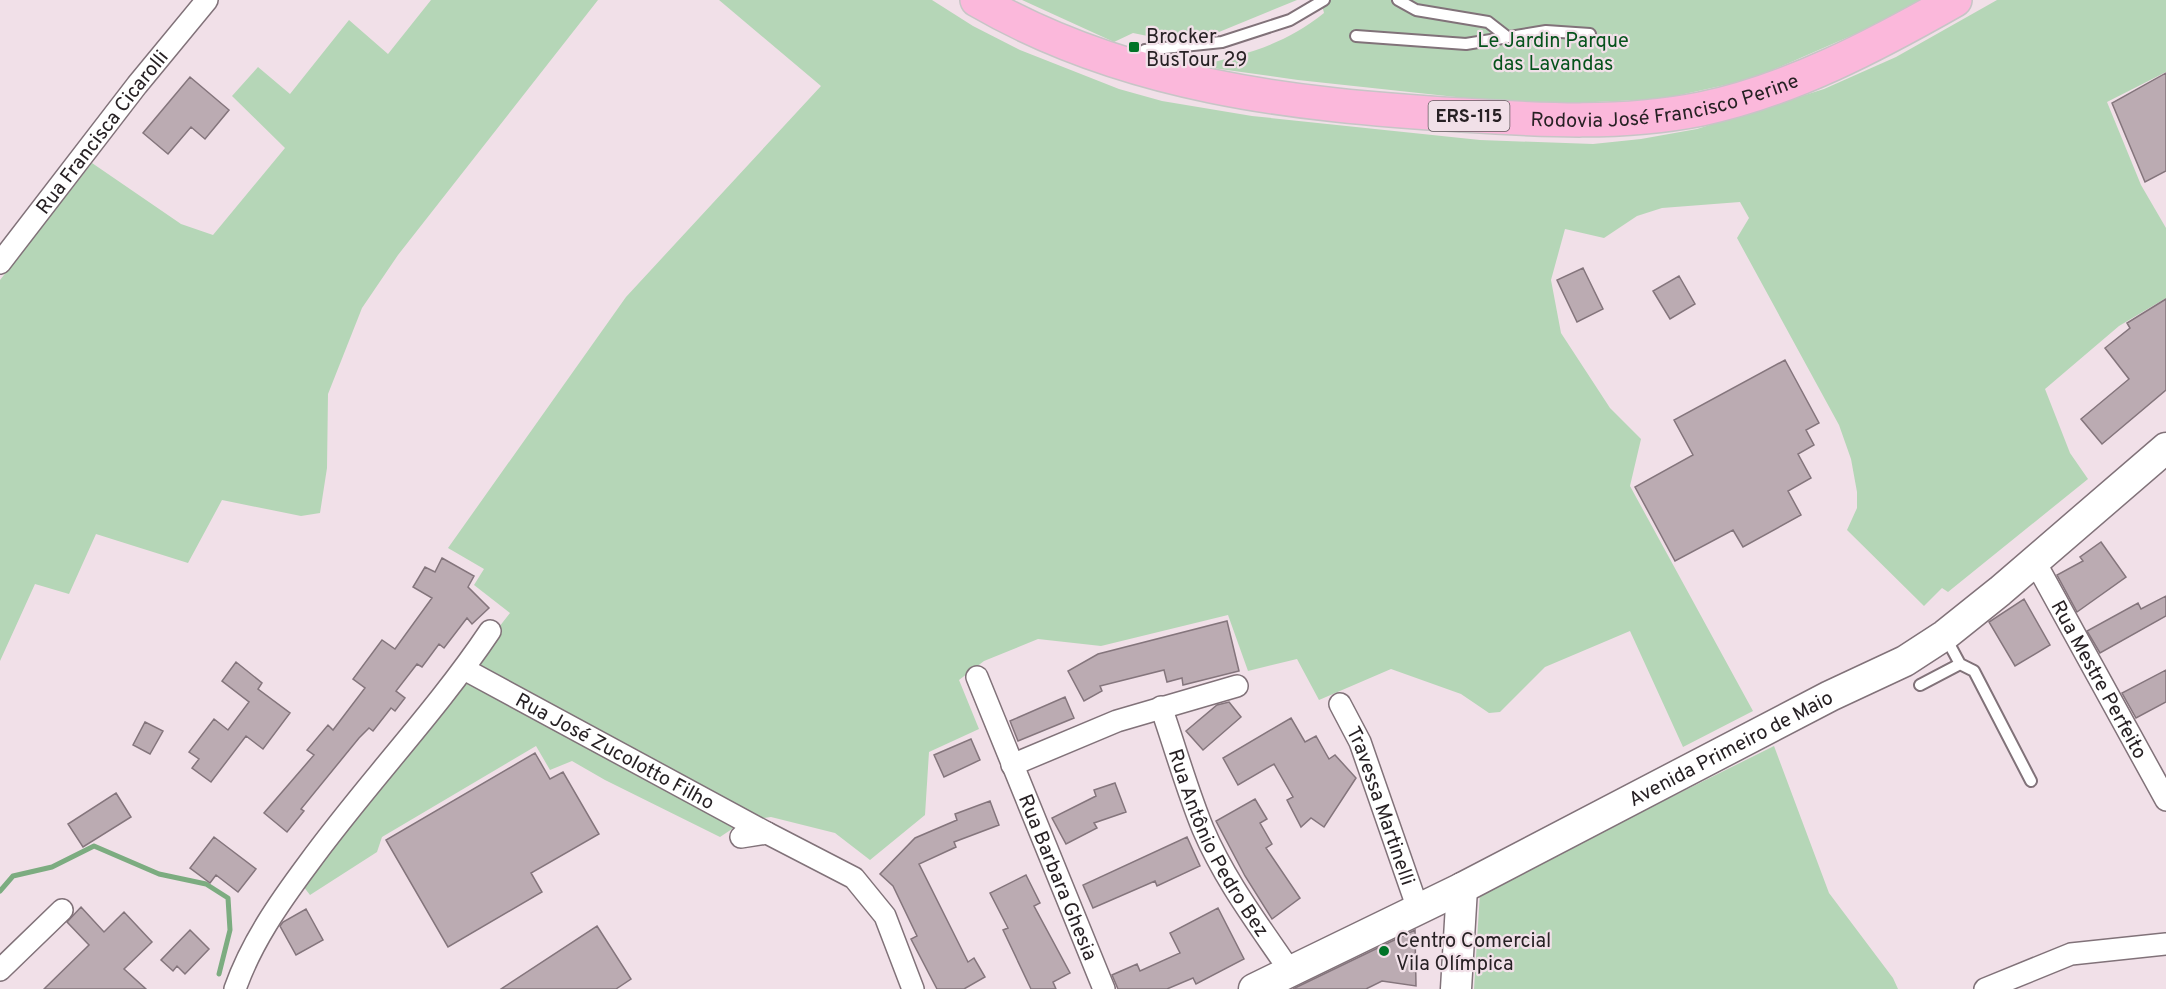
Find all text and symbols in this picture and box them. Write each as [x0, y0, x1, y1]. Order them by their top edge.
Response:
place label: Brocker BusTour 29 [1146, 25, 1247, 74]
park label: Le Jardin Parque das Lavandas [1477, 29, 1629, 78]
marker: Brocker BusTour 29 [1127, 40, 1141, 54]
street label: Rua Francisca Cicarolli [31, 46, 175, 220]
street label: Rodovia José Francisco Perine [1530, 69, 1803, 135]
road number: ERS-115 [1428, 101, 1510, 131]
street label: Rua Mestre Perfeito [2044, 596, 2152, 764]
street label: Avenida Primeiro de Maio [1625, 686, 1838, 814]
street label: Rua José Zucolotto Filho [510, 688, 718, 817]
street label: Travessa Martinelli [1339, 722, 1420, 889]
street label: Rua Antônio Pedro Bez [1161, 746, 1274, 943]
street label: Rua Barbara Ghesia [1011, 791, 1102, 965]
place label: Centro Comercial Vila Olímpica [1396, 929, 1551, 978]
marker: Centro Comercial Vila Olímpica [1377, 944, 1391, 958]

